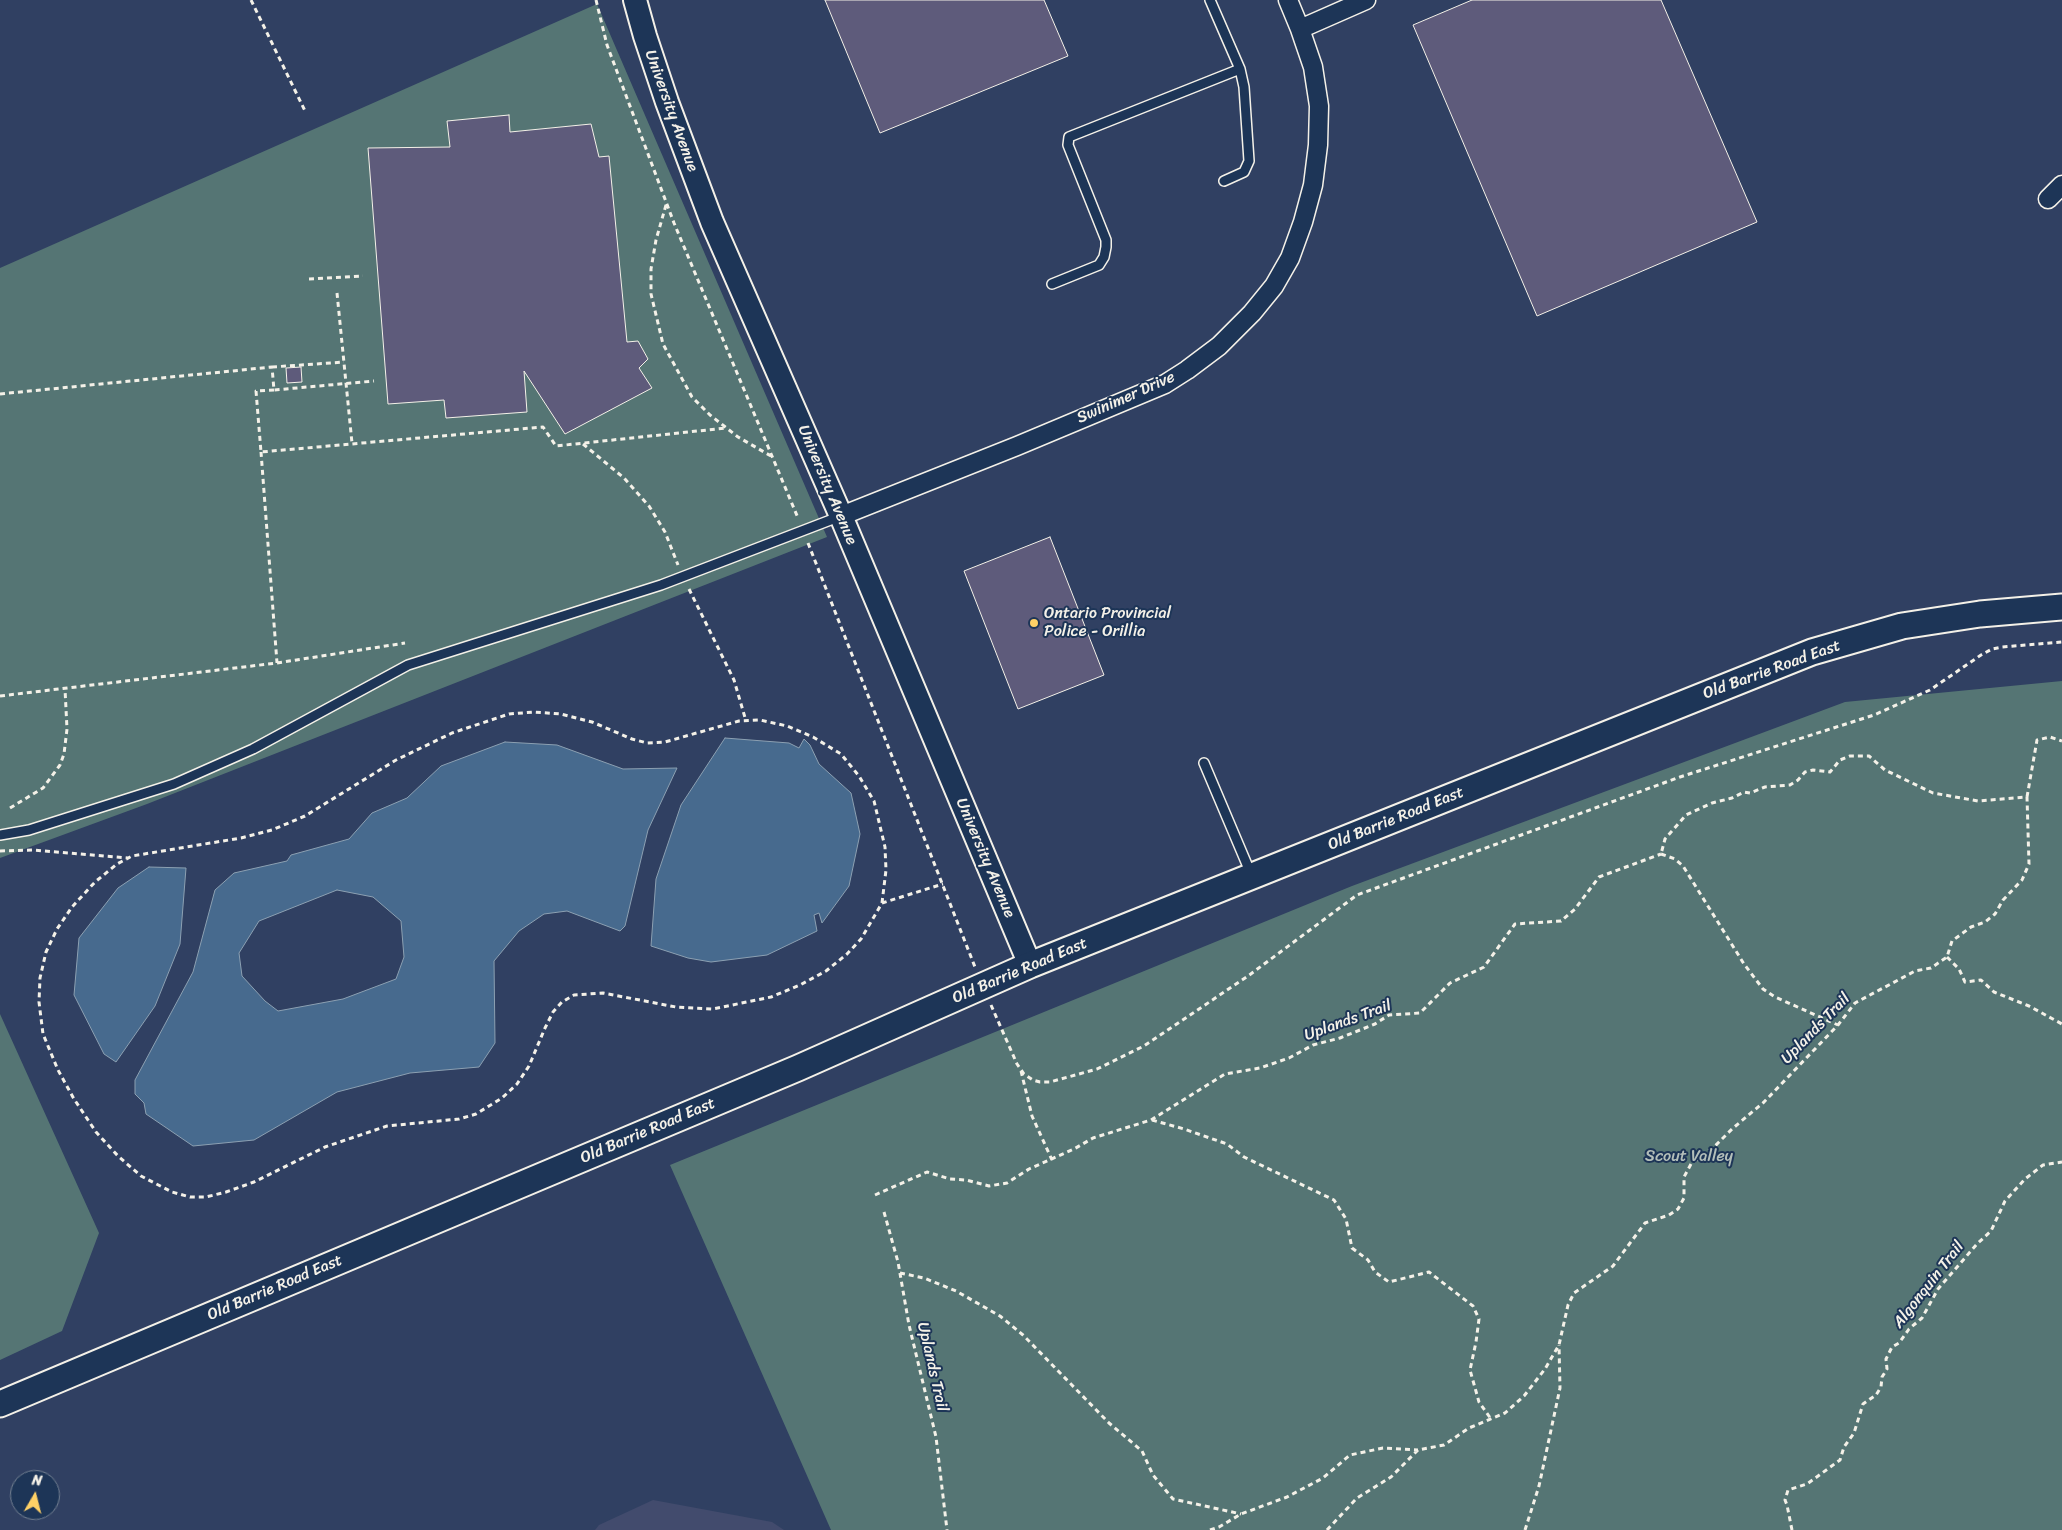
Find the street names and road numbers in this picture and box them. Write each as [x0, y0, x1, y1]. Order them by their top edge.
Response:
street label: University Avenue [640, 48, 702, 174]
street label: Swinimer Drive [1074, 368, 1178, 428]
street label: University Avenue [793, 422, 861, 548]
street label: Old Barrie Road East [1701, 636, 1843, 704]
street label: Old Barrie Road East [1325, 783, 1467, 855]
street label: University Avenue [951, 795, 1019, 921]
street label: Old Barrie Road East [950, 934, 1090, 1008]
street label: Uplands Trail [1777, 989, 1855, 1069]
street label: Uplands Trail [1302, 996, 1394, 1046]
street label: Old Barrie Road East [578, 1094, 718, 1168]
street label: Algonquin Trail [1889, 1238, 1969, 1332]
street label: Old Barrie Road East [205, 1251, 345, 1325]
street label: Uplands Trail [912, 1320, 952, 1414]

